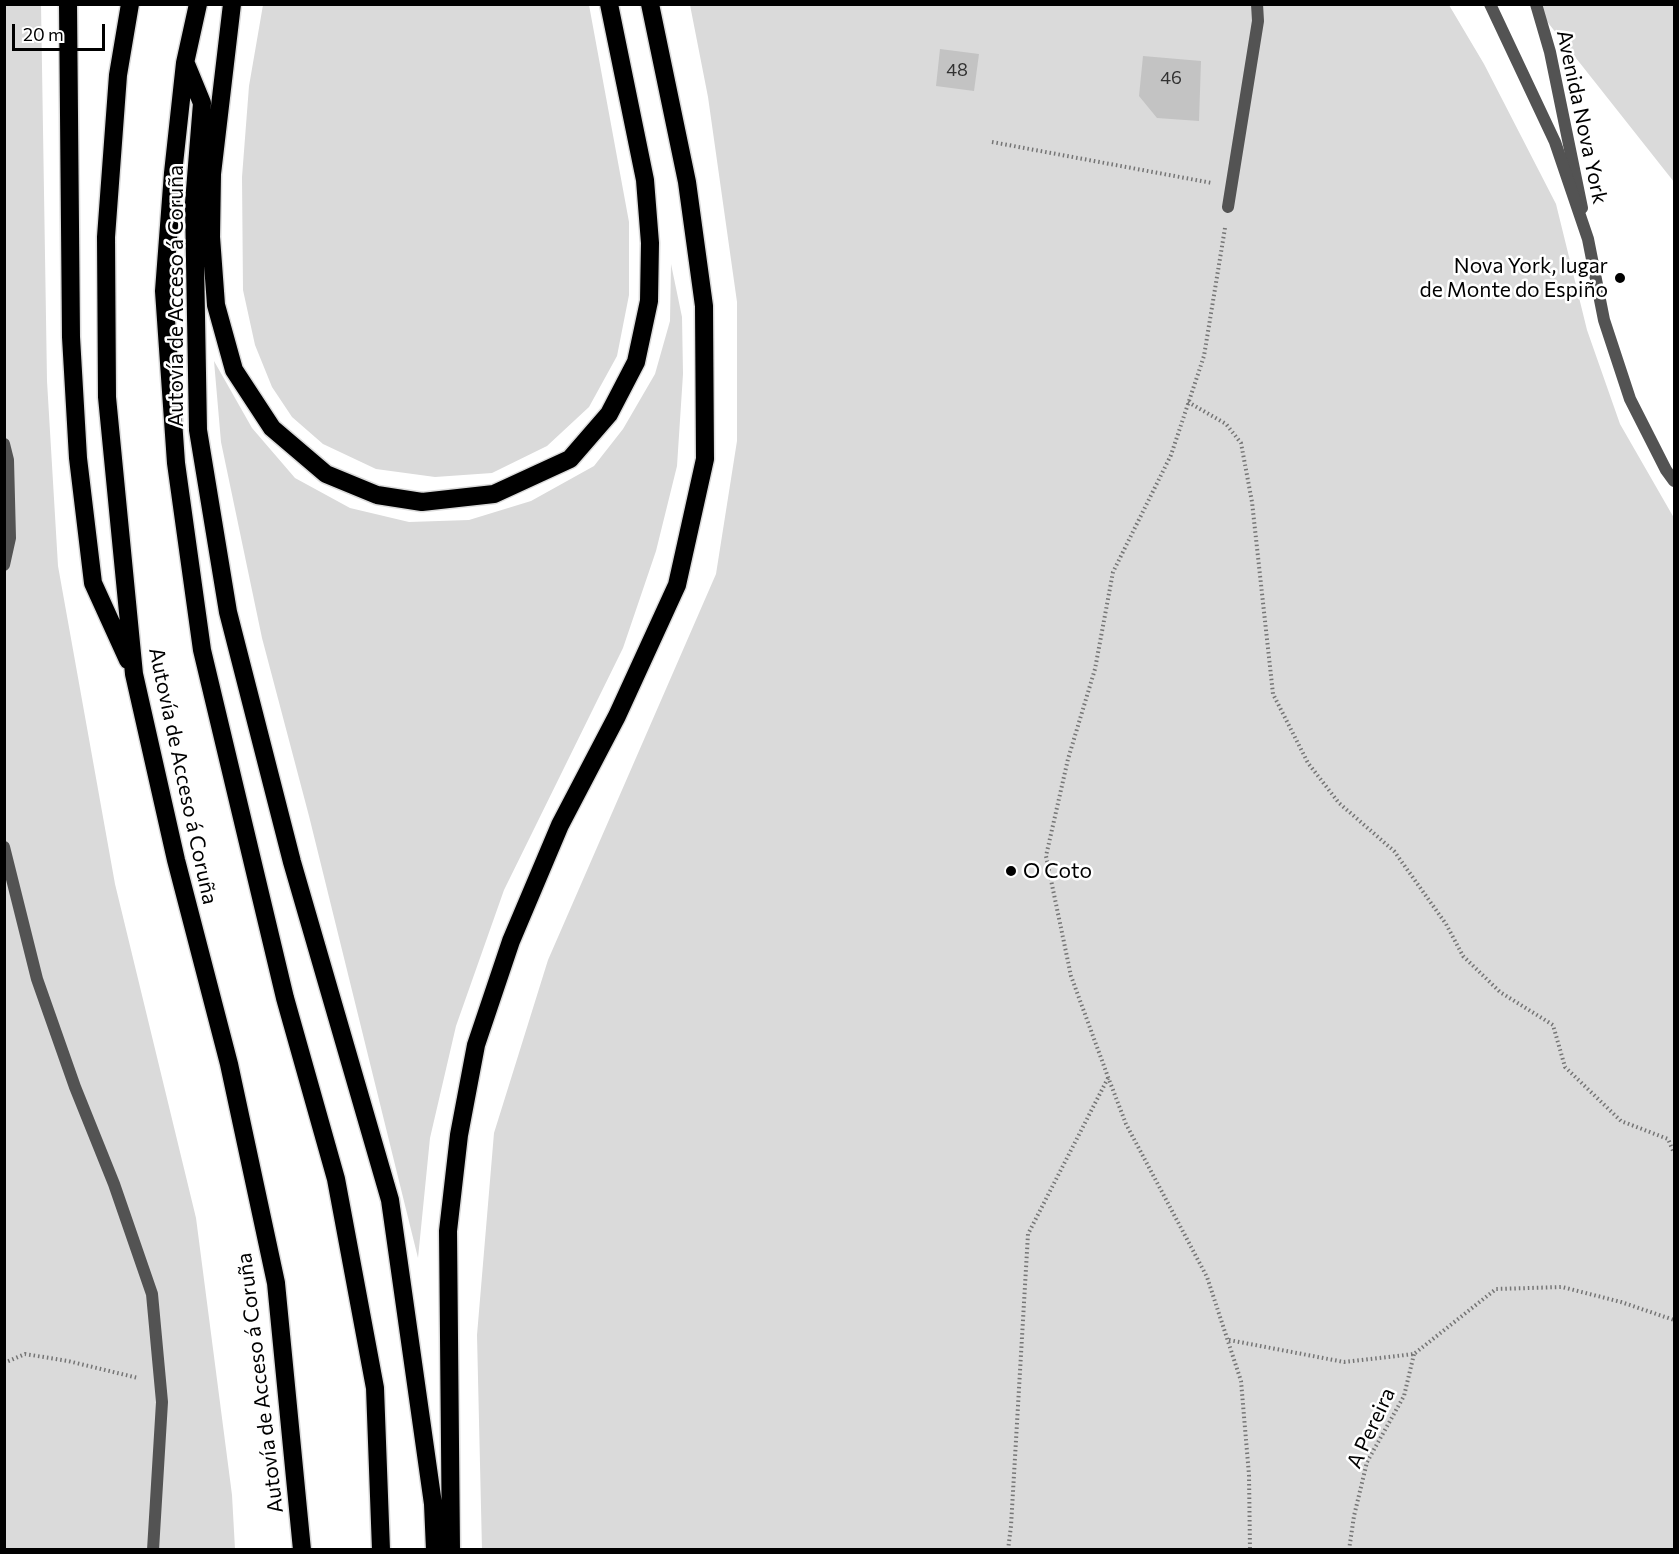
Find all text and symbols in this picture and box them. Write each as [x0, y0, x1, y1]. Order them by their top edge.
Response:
scale bar [15, 12, 108, 50]
text: 20 m [23, 23, 64, 45]
street label: Avenida Nova York [1551, 28, 1613, 206]
house number: 48 [946, 59, 968, 81]
house number: 46 [1160, 67, 1182, 89]
street label: Autovía de Acceso á Coruña [163, 165, 189, 427]
place label: Nova York, lugar de Monte do Espiño [1420, 253, 1608, 303]
marker: Nova York, lugar de Monte do Espiño [1613, 271, 1627, 285]
street label: Autovía de Acceso á Coruña [143, 645, 223, 907]
place label: O Coto [1023, 858, 1092, 884]
marker: O Coto [1004, 864, 1018, 878]
street label: Autovía de Acceso á Coruña [232, 1251, 288, 1515]
street label: A Pereira [1341, 1384, 1401, 1472]

